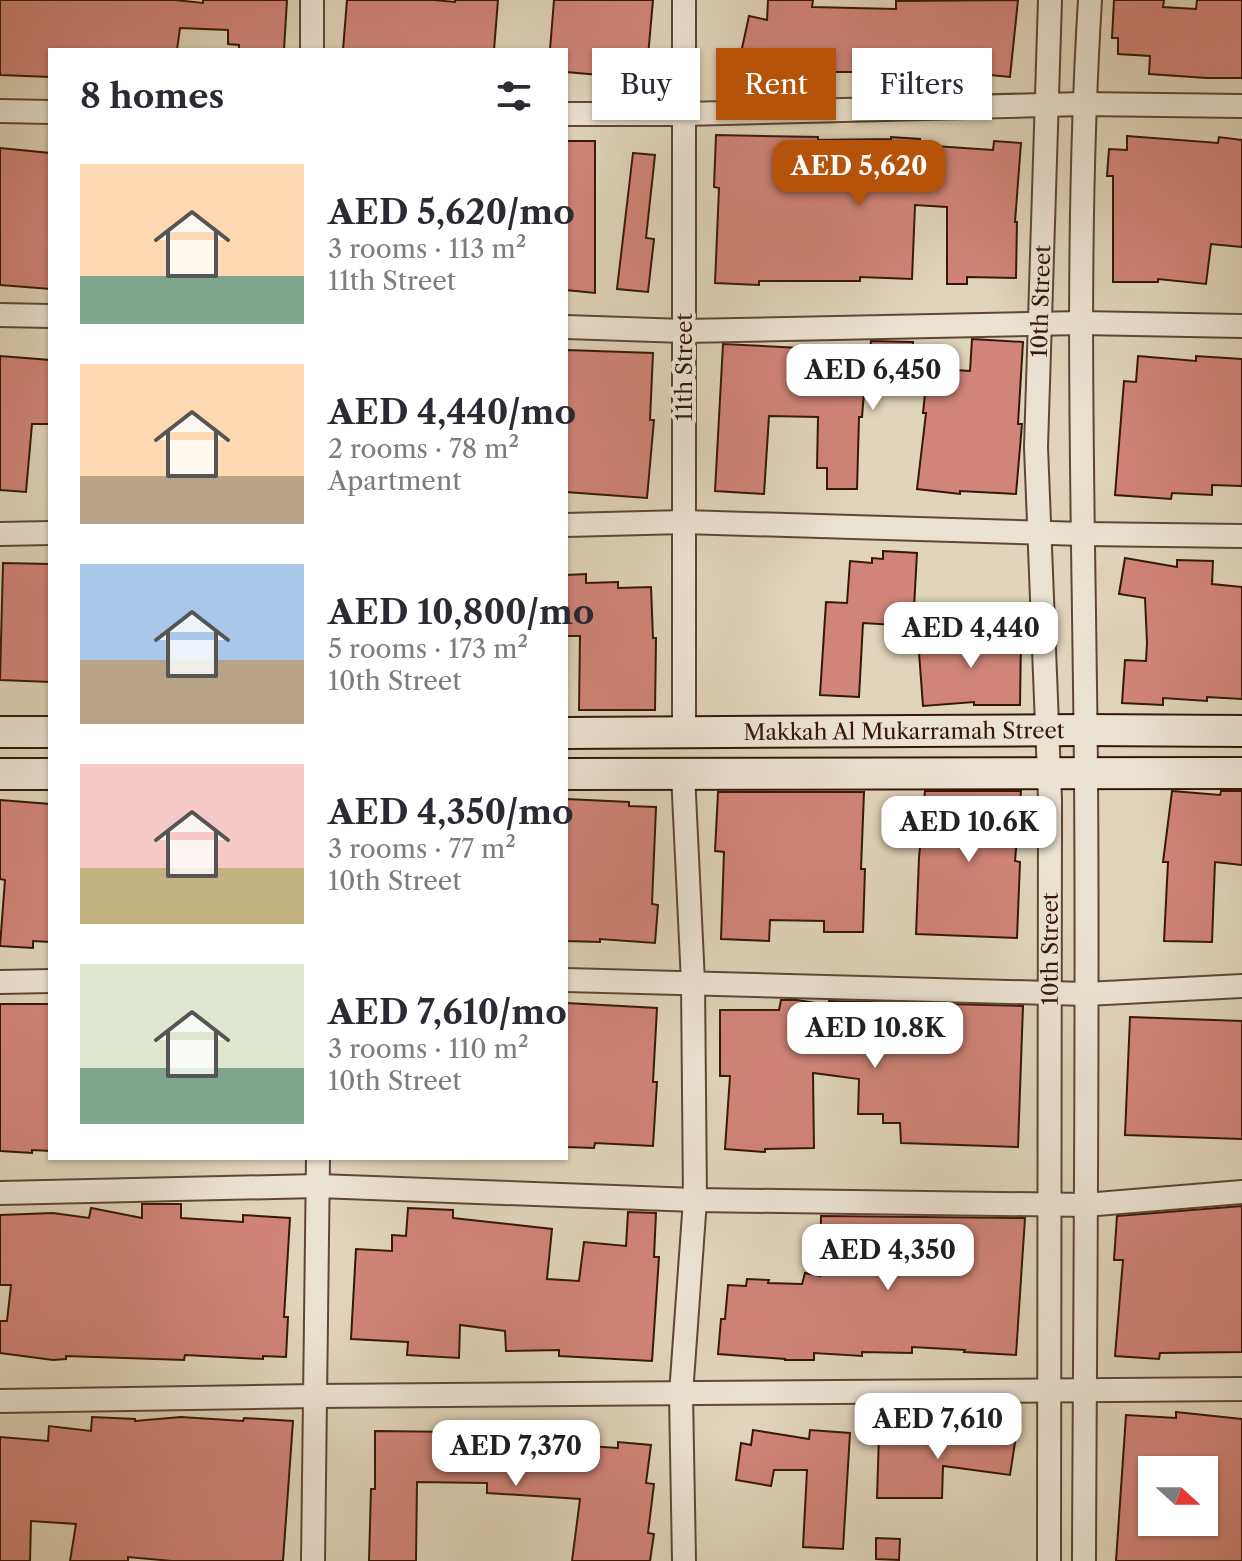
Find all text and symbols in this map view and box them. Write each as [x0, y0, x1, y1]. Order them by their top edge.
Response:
chip: Buy [592, 48, 700, 120]
chip: Rent [716, 48, 836, 120]
chip: Filters [852, 48, 992, 120]
icon: filters [492, 74, 536, 118]
text: 8 homes [80, 75, 224, 117]
pin: AED 5,620 [767, 140, 951, 208]
text: AED 5,620 [791, 150, 927, 182]
text: AED 5,620/mo [328, 191, 575, 233]
icon: home [144, 196, 240, 292]
text: 3 rooms · 113 m² [328, 233, 526, 265]
street label: 10th Street [1025, 244, 1056, 358]
text: 11th Street [328, 265, 456, 297]
street label: 11th Street [671, 313, 698, 421]
pin: AED 6,450 [781, 344, 965, 412]
text: AED 6,450 [804, 354, 942, 386]
text: AED 4,440/mo [328, 391, 576, 433]
icon: home [144, 396, 240, 492]
text: 2 rooms · 78 m² [328, 433, 519, 465]
text: Apartment [328, 465, 461, 497]
text: AED 10,800/mo [328, 591, 594, 633]
icon: home [144, 596, 240, 692]
pin: AED 4,440 [879, 602, 1063, 670]
text: AED 4,440 [902, 612, 1040, 644]
text: 5 rooms · 173 m² [328, 633, 528, 665]
text: 10th Street [328, 665, 461, 697]
street label: Makkah Al Mukarramah Street [743, 717, 1065, 745]
text: AED 4,350/mo [328, 791, 574, 833]
icon: home [144, 796, 240, 892]
pin: AED 10.6K [877, 796, 1061, 864]
text: AED 10.6K [899, 806, 1039, 838]
text: 3 rooms · 77 m² [328, 833, 516, 865]
text: 10th Street [328, 865, 461, 897]
street label: 10th Street [1036, 892, 1063, 1006]
text: AED 7,610/mo [328, 991, 567, 1033]
icon: home [144, 996, 240, 1092]
pin: AED 10.8K [783, 1002, 967, 1070]
text: AED 10.8K [805, 1012, 945, 1044]
text: 3 rooms · 110 m² [328, 1033, 529, 1065]
text: 10th Street [328, 1065, 461, 1097]
pin: AED 4,350 [796, 1224, 980, 1292]
text: AED 4,350 [820, 1234, 956, 1266]
pin: AED 7,610 [846, 1393, 1030, 1461]
text: AED 7,610 [873, 1403, 1003, 1435]
pin: AED 7,370 [424, 1420, 608, 1488]
text: AED 7,370 [450, 1430, 582, 1462]
north arrow [1138, 1456, 1218, 1536]
map controls [1138, 1456, 1218, 1536]

